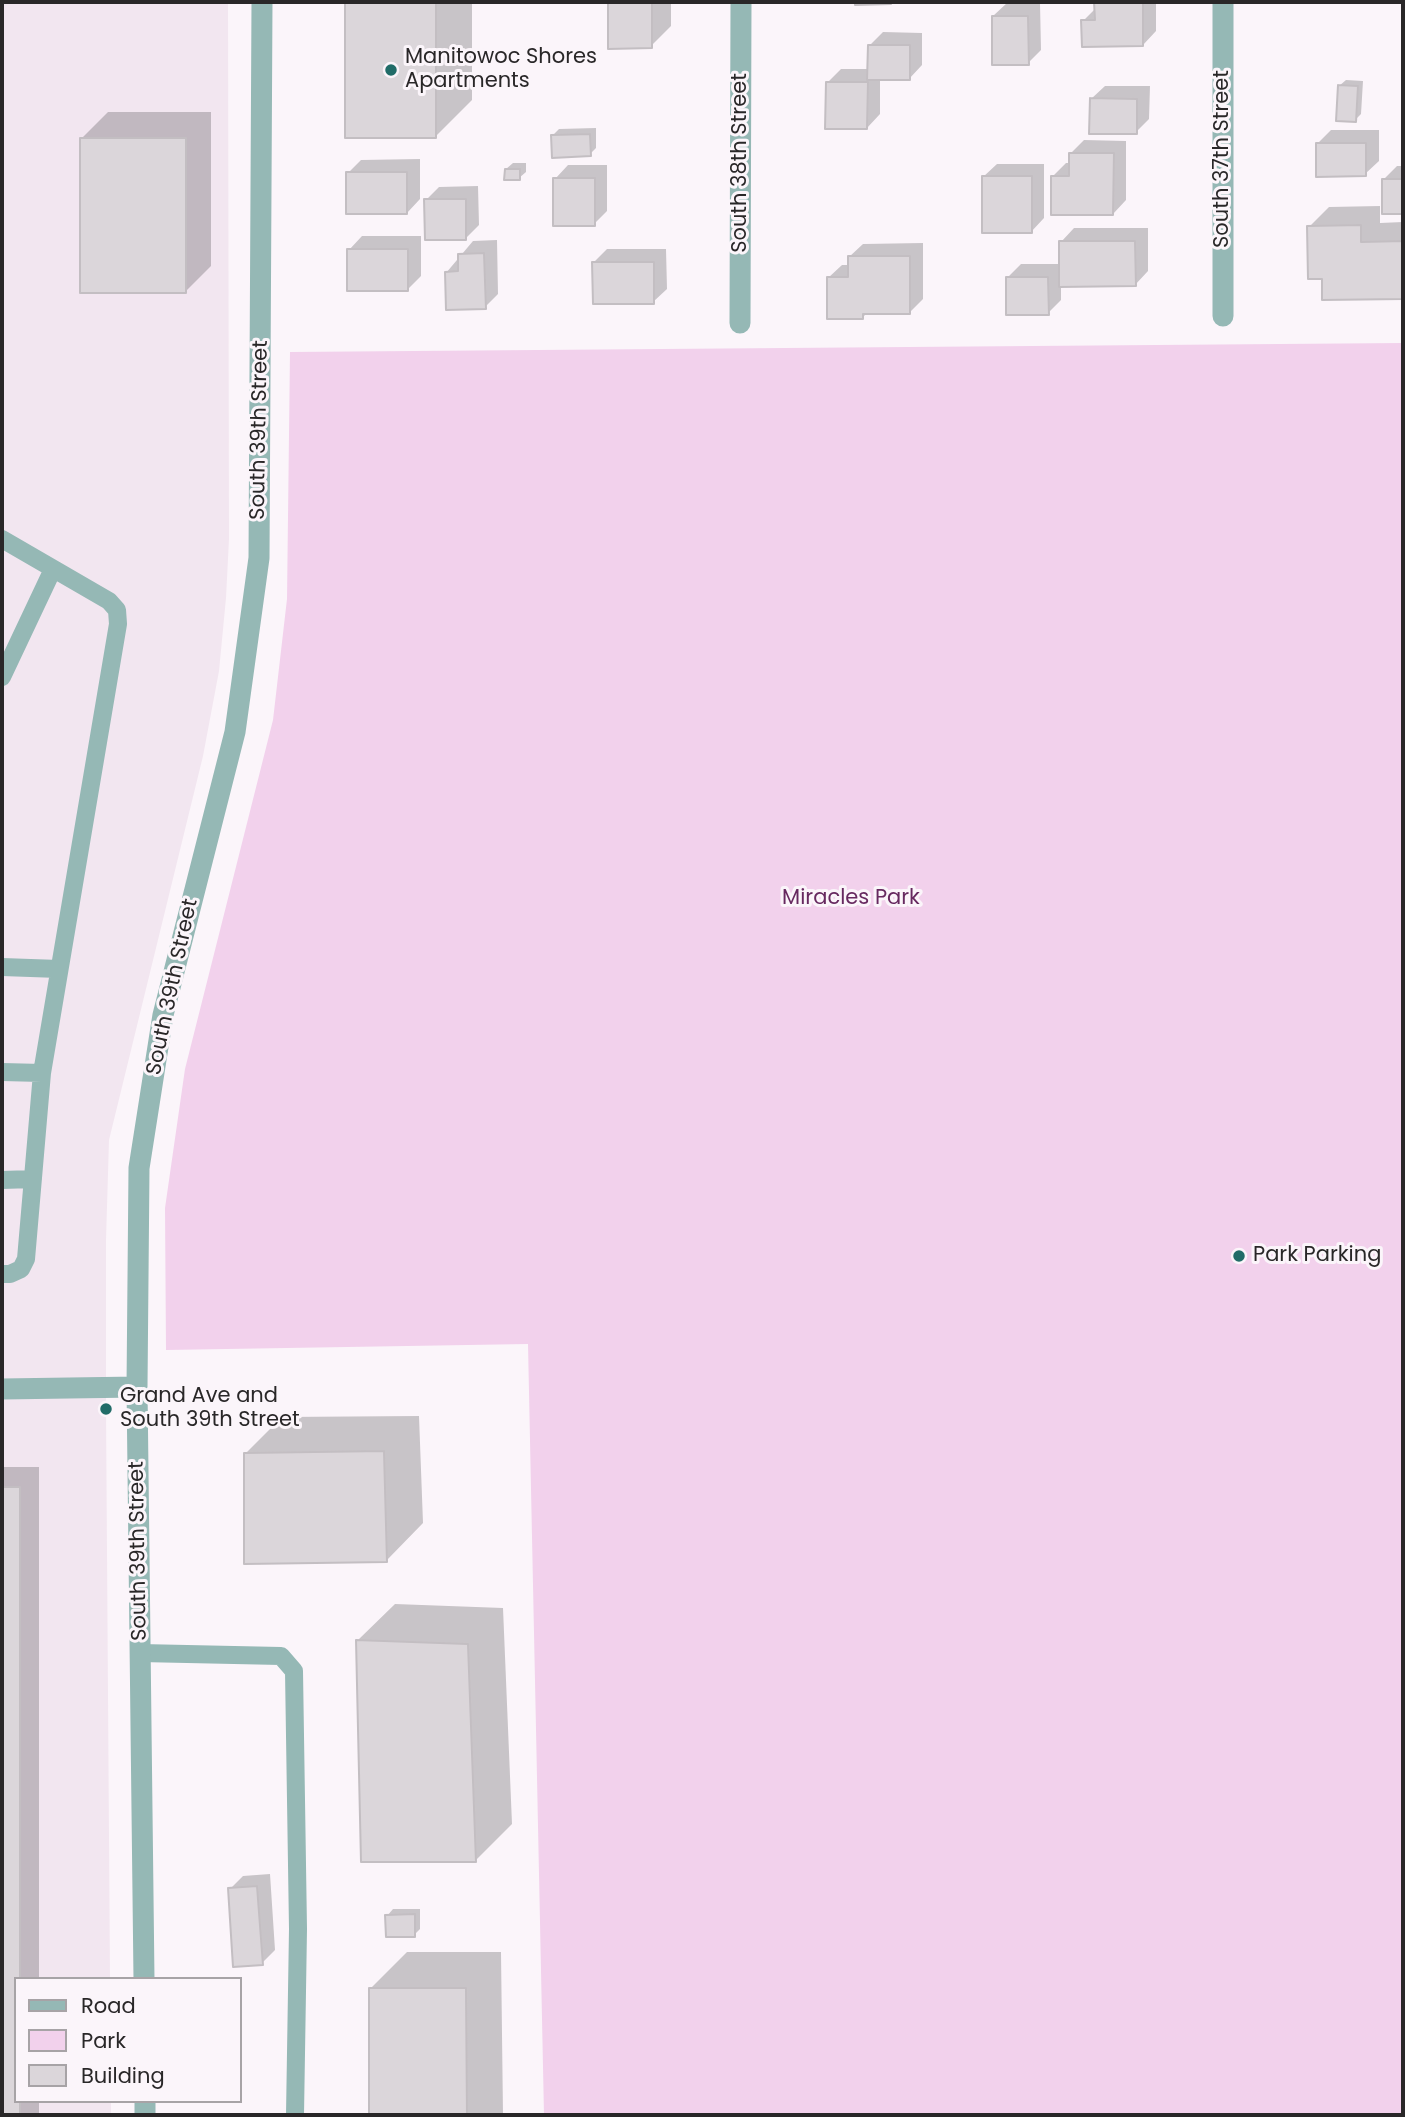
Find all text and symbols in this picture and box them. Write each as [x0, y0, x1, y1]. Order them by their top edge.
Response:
place label: Manitowoc Shores Apartments [405, 45, 597, 95]
marker: Manitowoc Shores Apartments [383, 62, 399, 78]
street label: South 37th Street [1210, 70, 1236, 248]
street label: South 38th Street [728, 73, 754, 253]
street label: South 39th Street [246, 340, 274, 520]
park label: Miracles Park [782, 886, 920, 912]
street label: South 39th Street [142, 897, 204, 1077]
place label: Park Parking [1253, 1243, 1381, 1269]
marker: Park Parking [1231, 1248, 1247, 1264]
place label: Grand Ave and South 39th Street [120, 1384, 300, 1434]
marker: Grand Ave and South 39th Street [98, 1401, 114, 1417]
street label: South 39th Street [125, 1461, 153, 1641]
legend [14, 1977, 242, 2103]
text: Road [81, 1991, 136, 2020]
text: Park [81, 2026, 126, 2055]
text: Building [81, 2061, 165, 2090]

